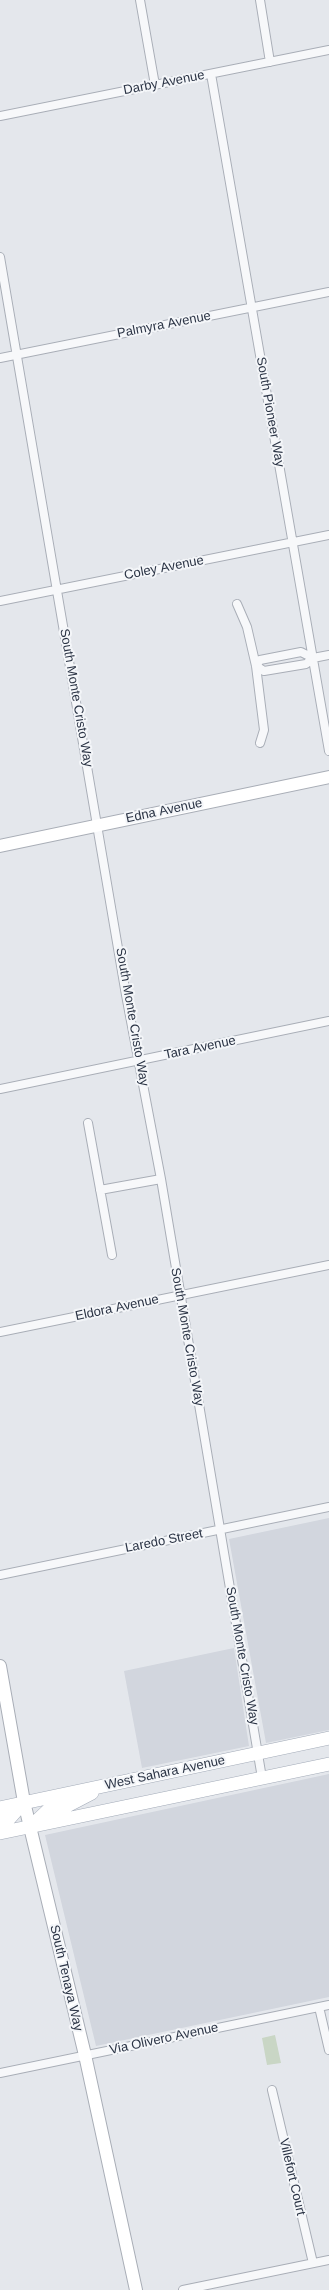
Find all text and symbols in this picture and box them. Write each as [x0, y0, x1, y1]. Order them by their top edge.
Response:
street label: Darby Avenue [122, 68, 206, 98]
street label: Palmyra Avenue [116, 308, 212, 342]
street label: South Pioneer Way [253, 356, 287, 468]
street label: Coley Avenue [123, 553, 205, 583]
street label: South Monte Cristo Way [56, 628, 96, 768]
street label: Edna Avenue [124, 795, 204, 827]
street label: South Monte Cristo Way [112, 947, 152, 1087]
street label: Tara Avenue [163, 1033, 237, 1063]
street label: South Monte Cristo Way [167, 1267, 207, 1407]
street label: Eldora Avenue [74, 1292, 160, 1324]
street label: Laredo Street [124, 1526, 204, 1556]
street label: South Monte Cristo Way [222, 1586, 262, 1726]
street label: West Sahara Avenue [104, 1753, 226, 1793]
street label: South Tenaya Way [46, 1923, 86, 2033]
street label: Via Olivero Avenue [108, 2020, 220, 2058]
street label: Villefort Court [276, 2137, 308, 2217]

